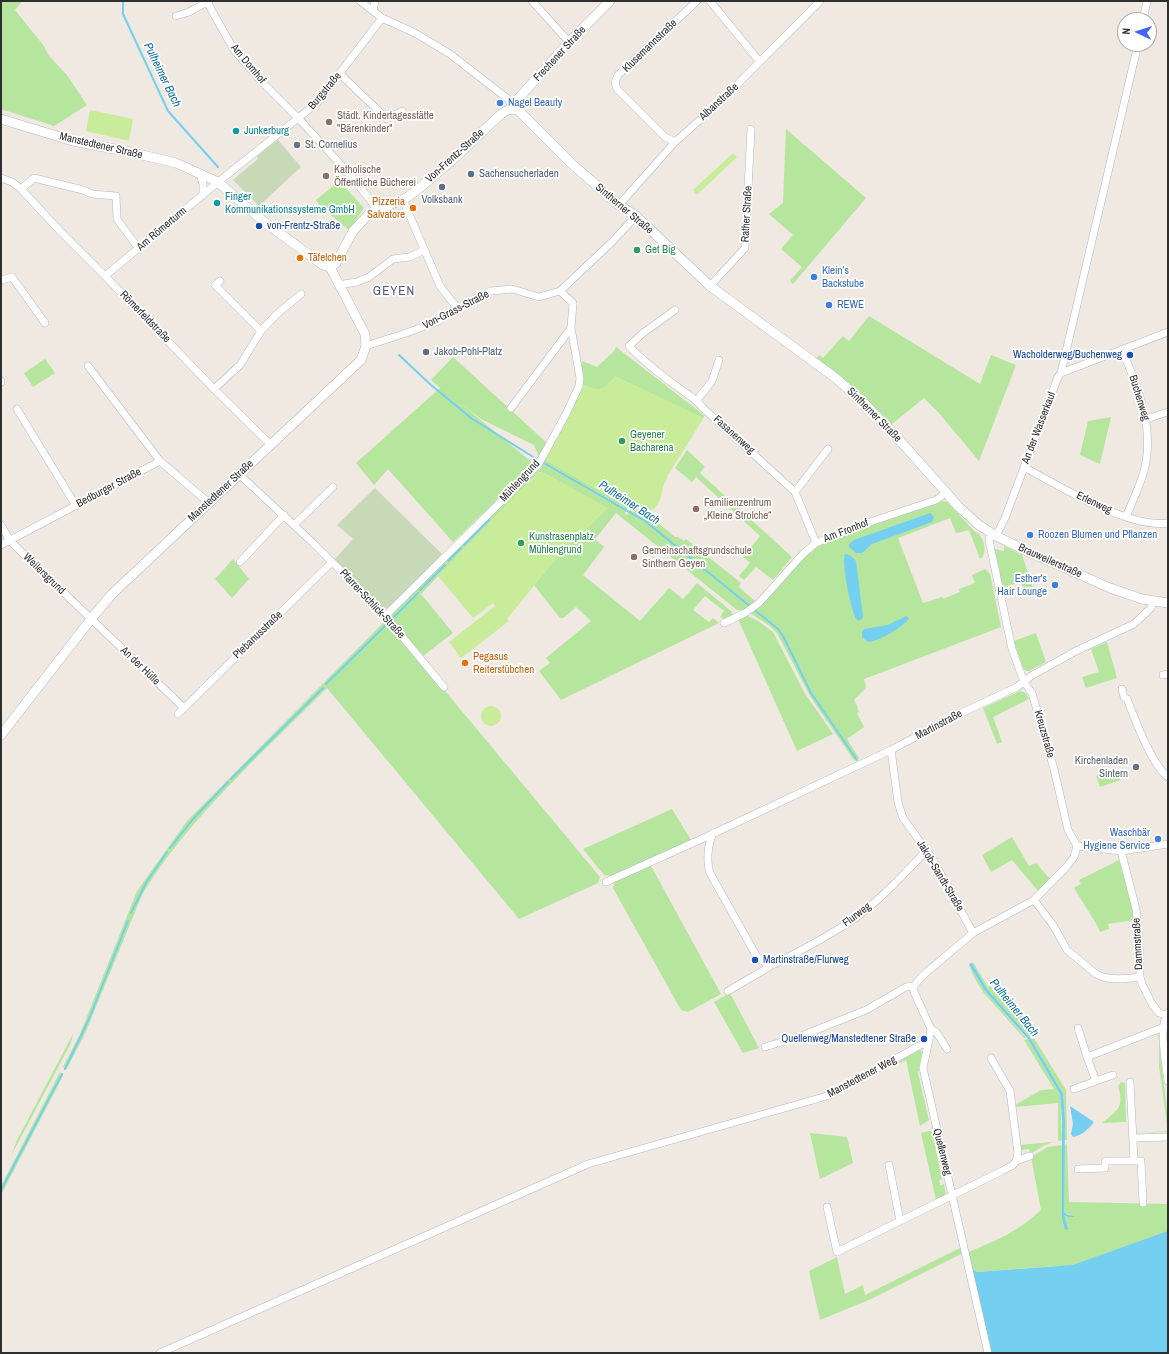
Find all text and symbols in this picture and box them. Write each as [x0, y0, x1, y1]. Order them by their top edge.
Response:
north arrow [1117, 12, 1157, 52]
street label: Klusemannstraße [620, 17, 680, 75]
street label: Frechener Straße [531, 24, 589, 84]
text: N [1119, 28, 1133, 35]
water label: Pulheimer Bach [140, 40, 184, 110]
street label: Am Domhof [228, 42, 268, 86]
street label: Burgstraße [306, 70, 344, 112]
street label: Albanstraße [697, 81, 741, 123]
place label: Nagel Beauty [508, 96, 562, 110]
marker: Nagel Beauty [495, 98, 505, 108]
place label: Städt. Kindertagesstätte "Bärenkinder" [337, 109, 434, 135]
marker: Städt. Kindertagesstätte "Bärenkinder" [324, 117, 334, 127]
place label: Junkerburg [244, 124, 289, 138]
marker: Junkerburg [231, 126, 241, 136]
street label: Von-Frentz-Straße [423, 126, 487, 186]
street label: Manstedtener Straße [58, 130, 144, 162]
place label: St. Cornelius [305, 138, 357, 152]
marker: St. Cornelius [292, 140, 302, 150]
place label: Katholische Öffentliche Bücherei [334, 163, 416, 189]
place label: Sachensucherladen [479, 167, 559, 181]
marker: Sachensucherladen [466, 169, 476, 179]
marker: Katholische Öffentliche Bücherei [321, 171, 331, 181]
street label: Sintherner Straße [592, 181, 656, 237]
marker: Volksbank [437, 182, 447, 192]
street label: Rather Straße [739, 185, 755, 243]
place label: Finger Kommunikationssysteme GmbH [225, 190, 355, 216]
place label: Volksbank [421, 193, 463, 207]
place label: Pizzeria Salvatore [367, 195, 405, 221]
marker: Finger Kommunikationssysteme GmbH [212, 198, 222, 208]
marker: Pizzeria Salvatore [408, 203, 418, 213]
street label: Am Römerturm [134, 204, 190, 254]
place label: von-Frentz-Straße [267, 219, 340, 233]
marker: von-Frentz-Straße [254, 221, 264, 231]
place label: Get Big [645, 243, 676, 257]
marker: Get Big [632, 245, 642, 255]
place label: Täfelchen [308, 251, 347, 265]
marker: Täfelchen [295, 253, 305, 263]
place label: Klein’s Backstube [822, 264, 864, 290]
marker: Klein’s Backstube [809, 272, 819, 282]
district label: GEYEN [373, 284, 415, 300]
street label: Römerfeldstraße [117, 288, 173, 346]
street label: Von-Grass-Straße [421, 288, 491, 332]
place label: REWE [837, 298, 864, 312]
marker: REWE [824, 300, 834, 310]
place label: Jakob-Pohl-Platz [434, 345, 502, 359]
marker: Jakob-Pohl-Platz [421, 347, 431, 357]
place label: Wacholderweg/Buchenweg [1013, 348, 1122, 362]
marker: Wacholderweg/Buchenweg [1125, 350, 1135, 360]
street label: Buchenweg [1126, 374, 1152, 422]
street label: Sintherner Straße [844, 385, 904, 445]
street label: An der Wasserkaul [1019, 390, 1059, 466]
street label: Fasanenweg [711, 413, 757, 457]
place label: Geyener Bacharena [630, 428, 674, 454]
marker: Geyener Bacharena [617, 436, 627, 446]
street label: Manstedtener Straße [186, 457, 256, 525]
street label: Mühlengrund [497, 457, 543, 505]
street label: Bedburger Straße [74, 465, 144, 511]
water label: Pulheimer Bach [596, 478, 662, 528]
street label: Erlenweg [1074, 489, 1114, 517]
place label: Familienzentrum „Kleine Strolche“ [704, 496, 771, 522]
marker: Familienzentrum „Kleine Strolche“ [691, 504, 701, 514]
street label: Am Fronhof [822, 516, 870, 546]
place label: Roozen Blumen und Pflanzen [1038, 528, 1157, 542]
place label: Kunstrasenplatz Mühlengrund [529, 530, 594, 556]
marker: Roozen Blumen und Pflanzen [1025, 530, 1035, 540]
marker: Kunstrasenplatz Mühlengrund [516, 538, 526, 548]
street label: Brauweilerstraße [1016, 541, 1084, 581]
place label: Gemeinschaftsgrundschule Sinthern Geyen [642, 544, 752, 570]
street label: Weilersgrund [20, 551, 68, 597]
marker: Gemeinschaftsgrundschule Sinthern Geyen [629, 552, 639, 562]
street label: Pfarrer-Schlick-Straße [337, 567, 407, 641]
place label: Esther's Hair Lounge [997, 572, 1047, 598]
marker: Esther's Hair Lounge [1050, 580, 1060, 590]
street label: Plebanusstraße [231, 608, 285, 662]
street label: An der Hülle [118, 644, 162, 688]
place label: Pegasus Reiterstübchen [473, 650, 534, 676]
marker: Pegasus Reiterstübchen [460, 658, 470, 668]
street label: Martinstraße [913, 707, 965, 743]
street label: Kreuzstraße [1031, 709, 1057, 759]
place label: Kirchenladen Sintern [1075, 754, 1128, 780]
marker: Kirchenladen Sintern [1131, 762, 1141, 772]
place label: Waschbär Hygiene Service [1083, 826, 1150, 852]
marker: Waschbär Hygiene Service [1153, 834, 1163, 844]
street label: Jakob-Sandt-Straße [914, 838, 966, 914]
street label: Flurweg [840, 900, 874, 930]
street label: Dammstraße [1130, 918, 1146, 970]
place label: Martinstraße/Flurweg [763, 953, 849, 967]
marker: Martinstraße/Flurweg [750, 955, 760, 965]
water label: Pulheimer Bach [986, 976, 1042, 1040]
place label: Quellenweg/Manstedtener Straße [781, 1032, 916, 1046]
marker: Quellenweg/Manstedtener Straße [919, 1034, 929, 1044]
street label: Manstedtener Weg [825, 1053, 899, 1101]
street label: Quellenweg [930, 1127, 954, 1177]

